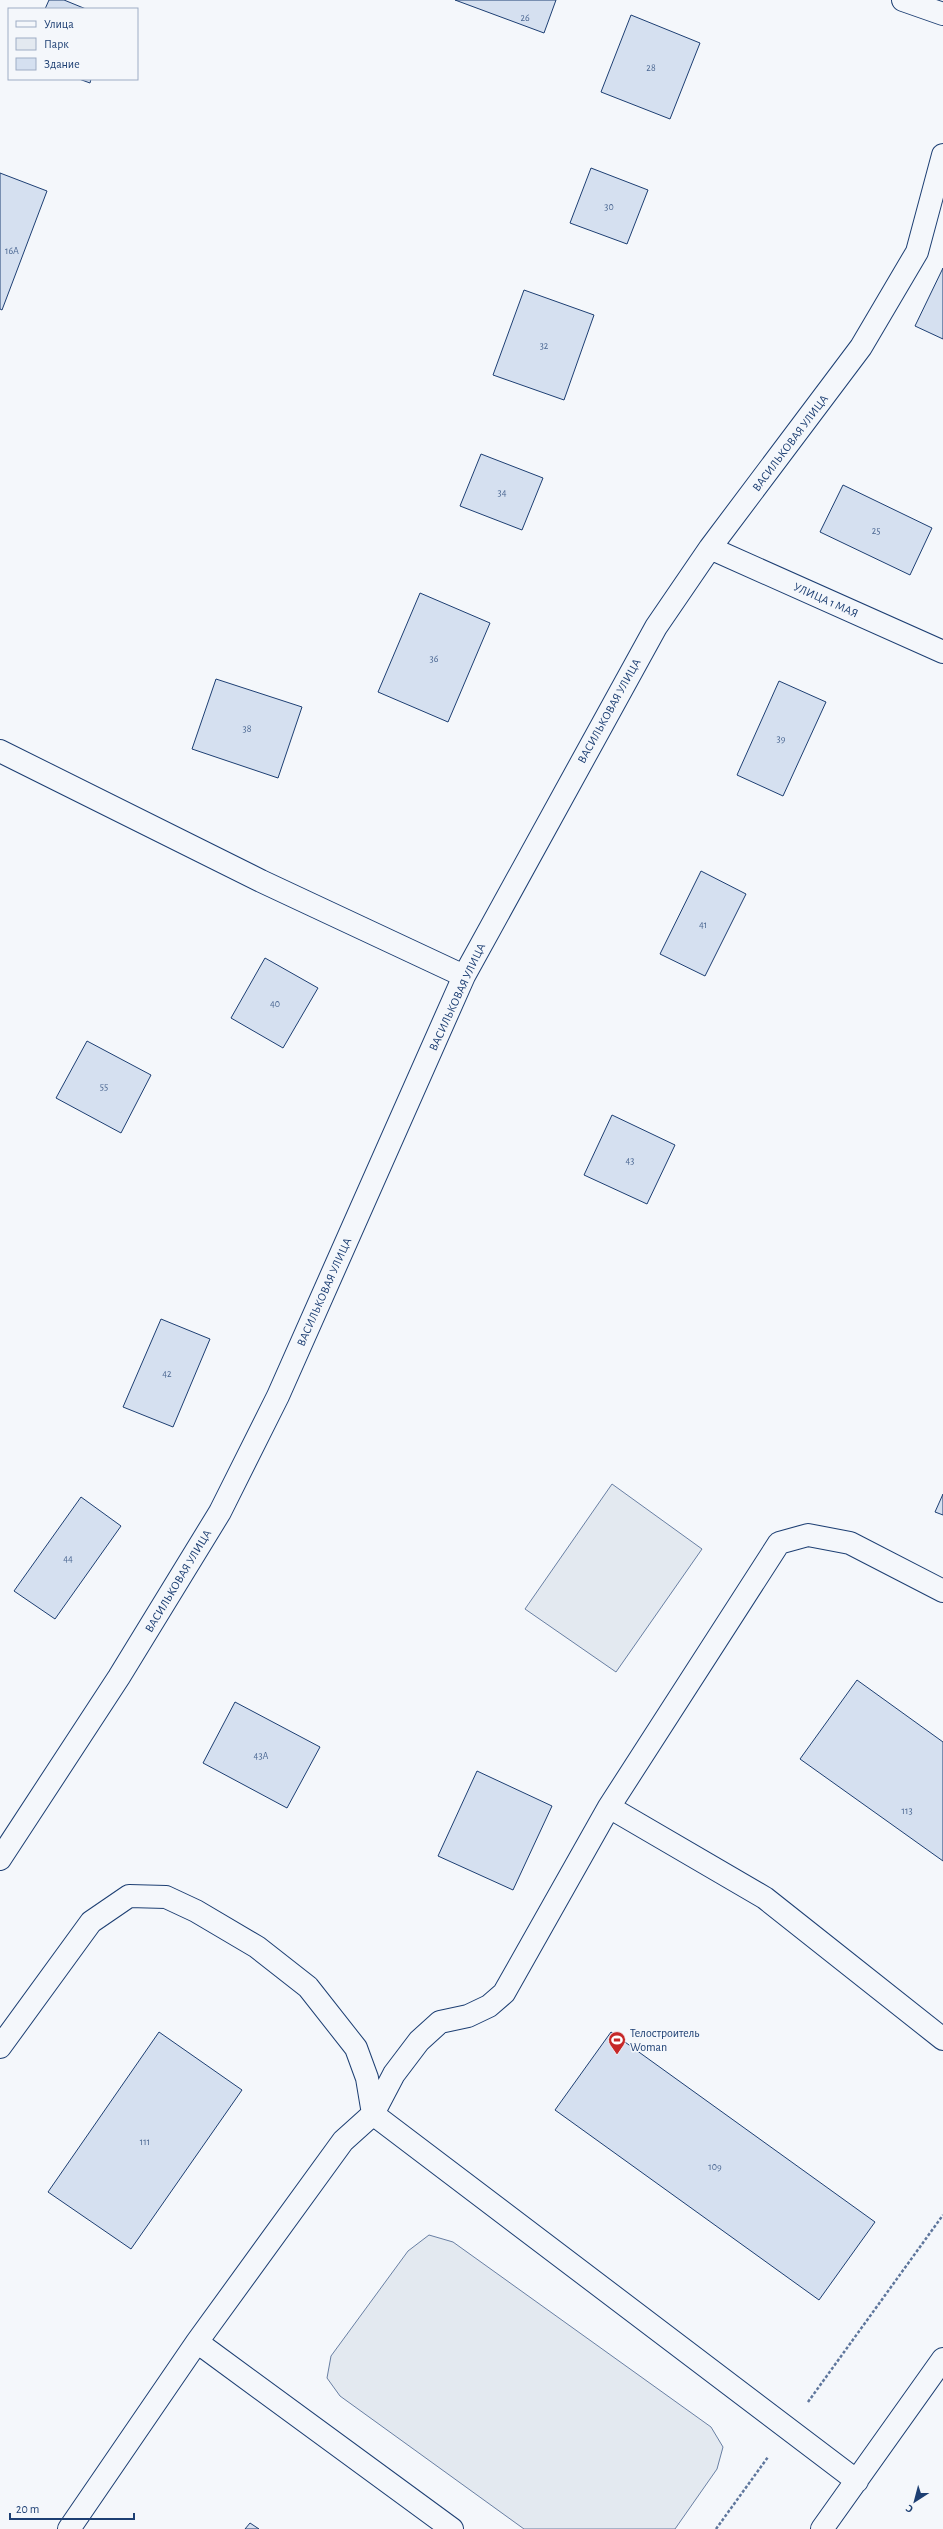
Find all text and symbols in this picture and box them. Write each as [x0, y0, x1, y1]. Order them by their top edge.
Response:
legend [8, 8, 138, 80]
house number: 26 [520, 13, 530, 23]
text: Улица [44, 18, 74, 30]
text: Парк [44, 38, 69, 50]
text: Здание [44, 58, 80, 70]
house number: 28 [646, 63, 656, 73]
house number: 30 [604, 202, 614, 212]
house number: 16А [5, 246, 19, 256]
house number: 32 [540, 341, 549, 351]
street label: ВАСИЛЬКОВАЯ УЛИЦА [750, 393, 830, 493]
house number: 34 [498, 488, 507, 498]
house number: 25 [872, 526, 880, 536]
street label: УЛИЦА 1 МАЯ [792, 580, 860, 620]
house number: 36 [430, 654, 439, 664]
street label: ВАСИЛЬКОВАЯ УЛИЦА [575, 657, 643, 765]
house number: 38 [243, 724, 252, 734]
house number: 39 [777, 734, 786, 744]
house number: 41 [699, 920, 707, 930]
street label: ВАСИЛЬКОВАЯ УЛИЦА [427, 941, 487, 1053]
house number: 40 [270, 999, 280, 1009]
house number: 55 [100, 1082, 108, 1092]
house number: 43 [626, 1156, 634, 1166]
street label: ВАСИЛЬКОВАЯ УЛИЦА [295, 1236, 353, 1348]
house number: 42 [162, 1369, 172, 1379]
street label: ВАСИЛЬКОВАЯ УЛИЦА [143, 1528, 213, 1634]
house number: 44 [63, 1554, 73, 1564]
house number: 43А [254, 1751, 269, 1761]
house number: 113 [902, 1806, 913, 1816]
place label: Телостроитель Woman [630, 2027, 699, 2053]
sports icon: Телостроитель Woman [607, 2030, 627, 2055]
house number: 111 [140, 2137, 150, 2147]
house number: 109 [708, 2162, 722, 2172]
north arrow [895, 2481, 935, 2521]
scale bar [10, 2495, 134, 2521]
text: С [904, 2502, 915, 2515]
text: 20 m [16, 2503, 39, 2515]

